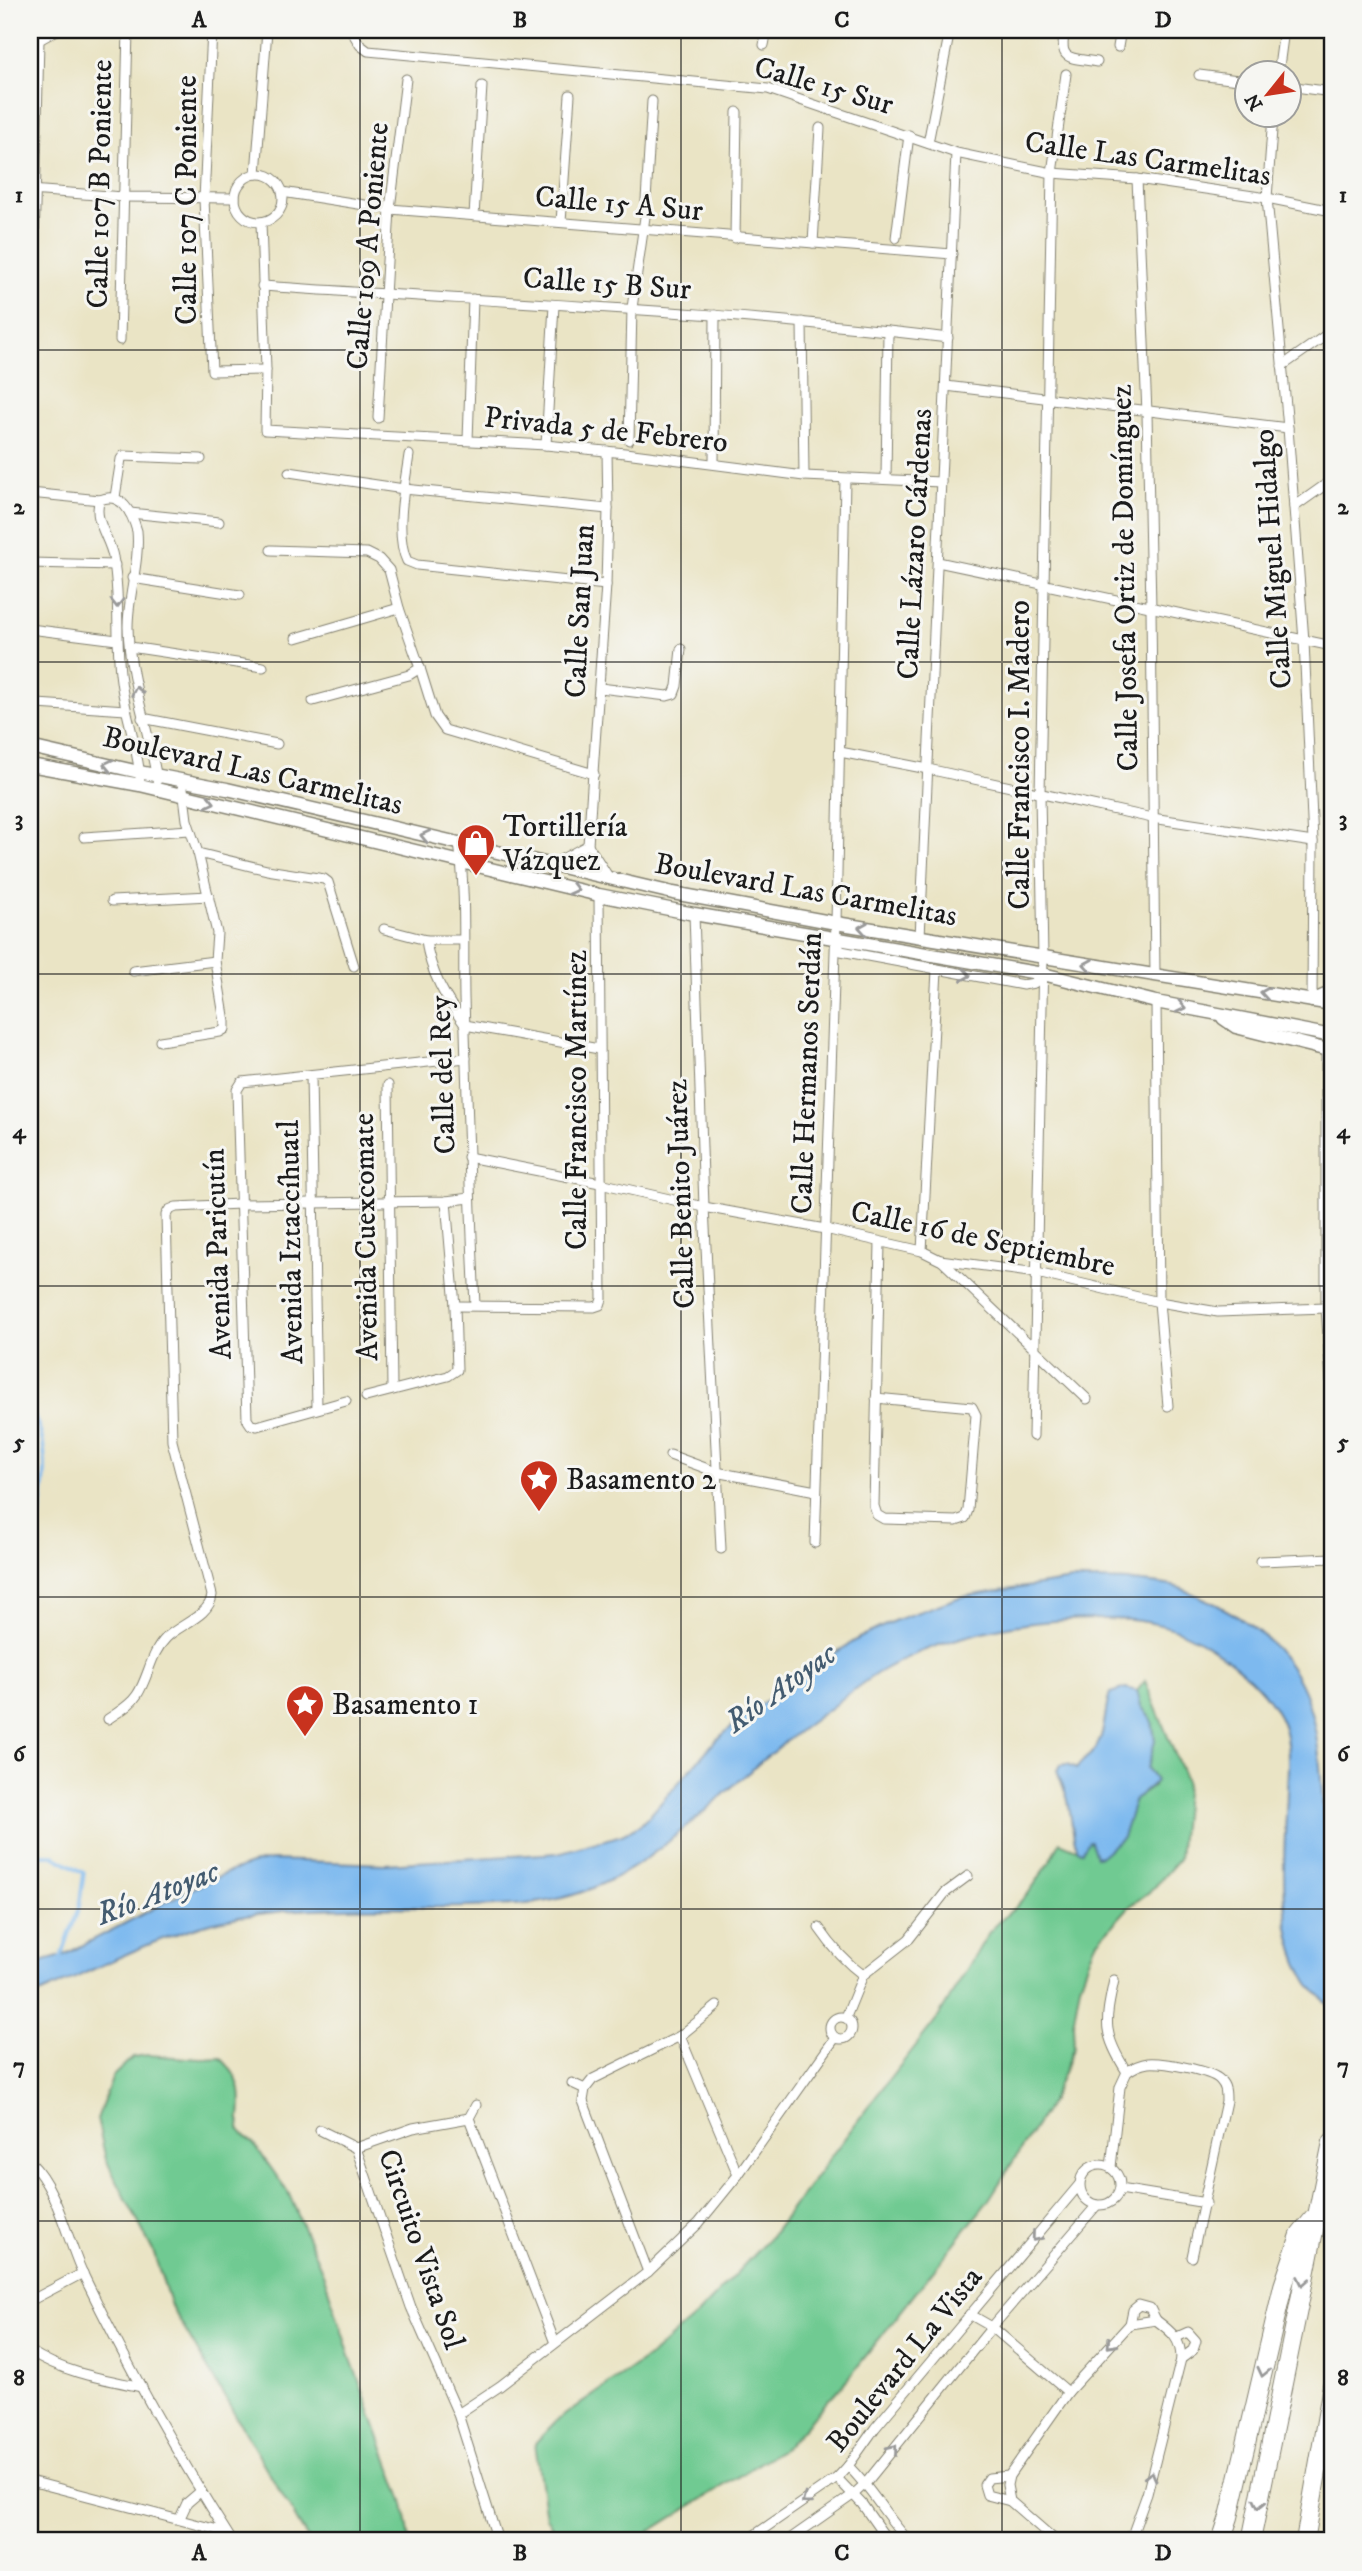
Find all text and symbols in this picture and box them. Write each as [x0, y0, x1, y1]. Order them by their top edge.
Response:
text: A [191, 6, 208, 35]
text: B [513, 6, 527, 35]
text: C [834, 6, 850, 35]
text: D [1154, 6, 1172, 35]
street label: Calle 15 Sur [750, 49, 897, 124]
street label: Calle 107 B Poniente [80, 59, 121, 309]
north arrow [1232, 60, 1302, 130]
street label: Calle 107 C Poniente [169, 75, 206, 325]
text: N [1241, 89, 1268, 114]
street label: Calle 109 A Poniente [339, 121, 398, 371]
street label: Calle Las Carmelitas [1022, 124, 1273, 195]
street label: Calle 15 A Sur [533, 179, 704, 230]
text: 1 [15, 181, 23, 210]
text: 1 [1339, 181, 1347, 210]
street label: Calle 15 B Sur [522, 260, 692, 309]
street label: Calle Josefa Ortiz de Domínguez [1104, 384, 1147, 772]
street label: Privada 5 de Febrero [482, 399, 730, 462]
street label: Calle Lázaro Cárdenas [890, 408, 941, 681]
street label: Calle Miguel Hidalgo [1246, 428, 1301, 690]
text: 2 [13, 493, 25, 522]
text: 2 [1337, 493, 1349, 522]
street label: Calle San Juan [557, 523, 604, 699]
one-way arrow [109, 599, 125, 609]
street label: Calle Francisco I. Madero [1002, 600, 1039, 910]
one-way arrow [130, 685, 145, 697]
street label: Boulevard Las Carmelitas [99, 719, 406, 824]
one-way arrow [102, 758, 114, 773]
one-way arrow [204, 794, 216, 808]
text: 3 [15, 805, 23, 834]
text: 3 [1339, 805, 1347, 834]
place label: Tortillería Vázquez [502, 809, 628, 880]
shop icon: Tortillería Vázquez [455, 822, 497, 877]
one-way arrow [419, 829, 431, 844]
street label: Boulevard Las Carmelitas [652, 846, 960, 935]
one-way arrow [568, 881, 580, 895]
one-way arrow [857, 921, 869, 936]
street label: Calle Hermanos Serdán [784, 931, 831, 1215]
street label: Calle Francisco Martínez [559, 950, 596, 1250]
one-way arrow [1082, 958, 1094, 973]
one-way arrow [960, 967, 972, 982]
one-way arrow [1259, 986, 1271, 1001]
street label: Calle del Rey [422, 994, 465, 1155]
one-way arrow [1175, 998, 1187, 1013]
street label: Calle Benito Juárez [659, 1078, 704, 1310]
street label: Avenida Cuexcomate [346, 1113, 387, 1361]
text: 4 [12, 1117, 27, 1146]
text: 4 [1336, 1117, 1351, 1146]
street label: Avenida Iztaccíhuatl [271, 1120, 312, 1364]
street label: Avenida Paricutín [196, 1147, 241, 1360]
street label: Calle 16 de Septiembre [847, 1193, 1118, 1286]
text: 5 [12, 1428, 25, 1457]
text: 5 [1336, 1428, 1349, 1457]
place icon: Basamento 2 [518, 1458, 560, 1513]
place label: Basamento 2 [566, 1462, 716, 1499]
water label: Río Atoyac [717, 1634, 846, 1743]
place icon: Basamento 1 [284, 1683, 326, 1738]
place label: Basamento 1 [332, 1687, 479, 1724]
text: 6 [13, 1740, 27, 1769]
text: 6 [1337, 1740, 1351, 1769]
water label: Río Atoyac [90, 1852, 226, 1936]
text: 7 [13, 2052, 25, 2081]
text: 7 [1337, 2052, 1349, 2081]
street label: Circuito Vista Sol [369, 2145, 472, 2354]
one-way arrow [1032, 2229, 1044, 2242]
street label: Boulevard La Vista [819, 2260, 991, 2460]
one-way arrow [1296, 2275, 1311, 2287]
one-way arrow [1107, 2336, 1119, 2349]
text: 8 [13, 2364, 25, 2393]
text: 8 [1337, 2364, 1349, 2393]
one-way arrow [1257, 2366, 1271, 2378]
one-way arrow [885, 2444, 898, 2456]
one-way arrow [1143, 2471, 1157, 2483]
one-way arrow [801, 2492, 814, 2504]
one-way arrow [1253, 2498, 1267, 2510]
text: A [191, 2539, 208, 2568]
text: B [513, 2539, 527, 2568]
text: C [834, 2539, 850, 2568]
text: D [1154, 2539, 1172, 2568]

